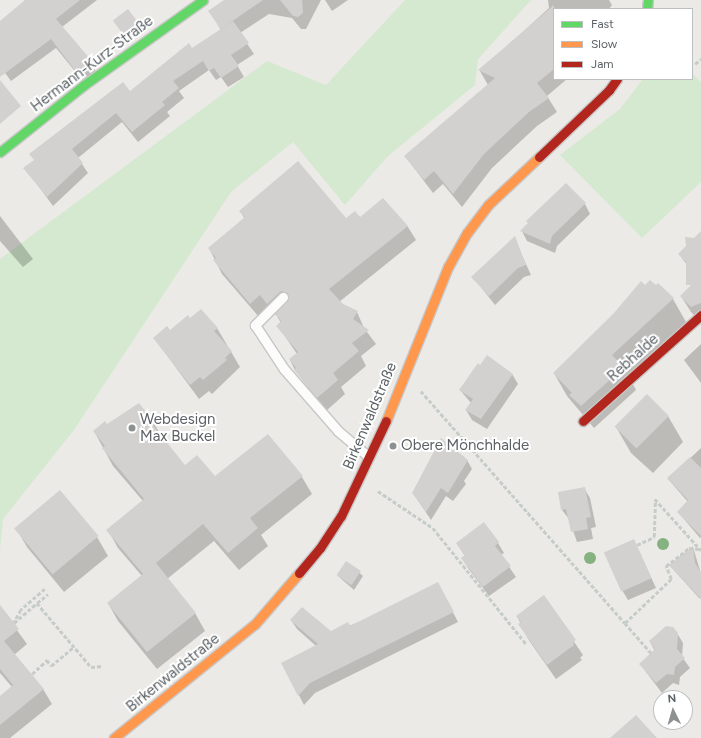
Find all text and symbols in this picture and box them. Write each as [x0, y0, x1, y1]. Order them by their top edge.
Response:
legend [553, 8, 693, 80]
street label: Hermann-Kurz-Straße [27, 12, 157, 116]
text: Fast [591, 17, 614, 31]
text: Slow [591, 37, 617, 51]
text: Jam [591, 57, 614, 71]
street label: Rebhalde [604, 330, 662, 386]
street label: Birkenwaldstraße [339, 360, 401, 472]
place label: Webdesign Max Buckel [140, 410, 215, 445]
marker: Webdesign Max Buckel [127, 423, 137, 433]
place label: Obere Mönchhalde [401, 437, 529, 455]
marker: Obere Mönchhalde [388, 441, 398, 451]
street label: Birkenwaldstraße [123, 630, 223, 716]
north arrow [653, 690, 693, 730]
text: N [667, 692, 677, 705]

